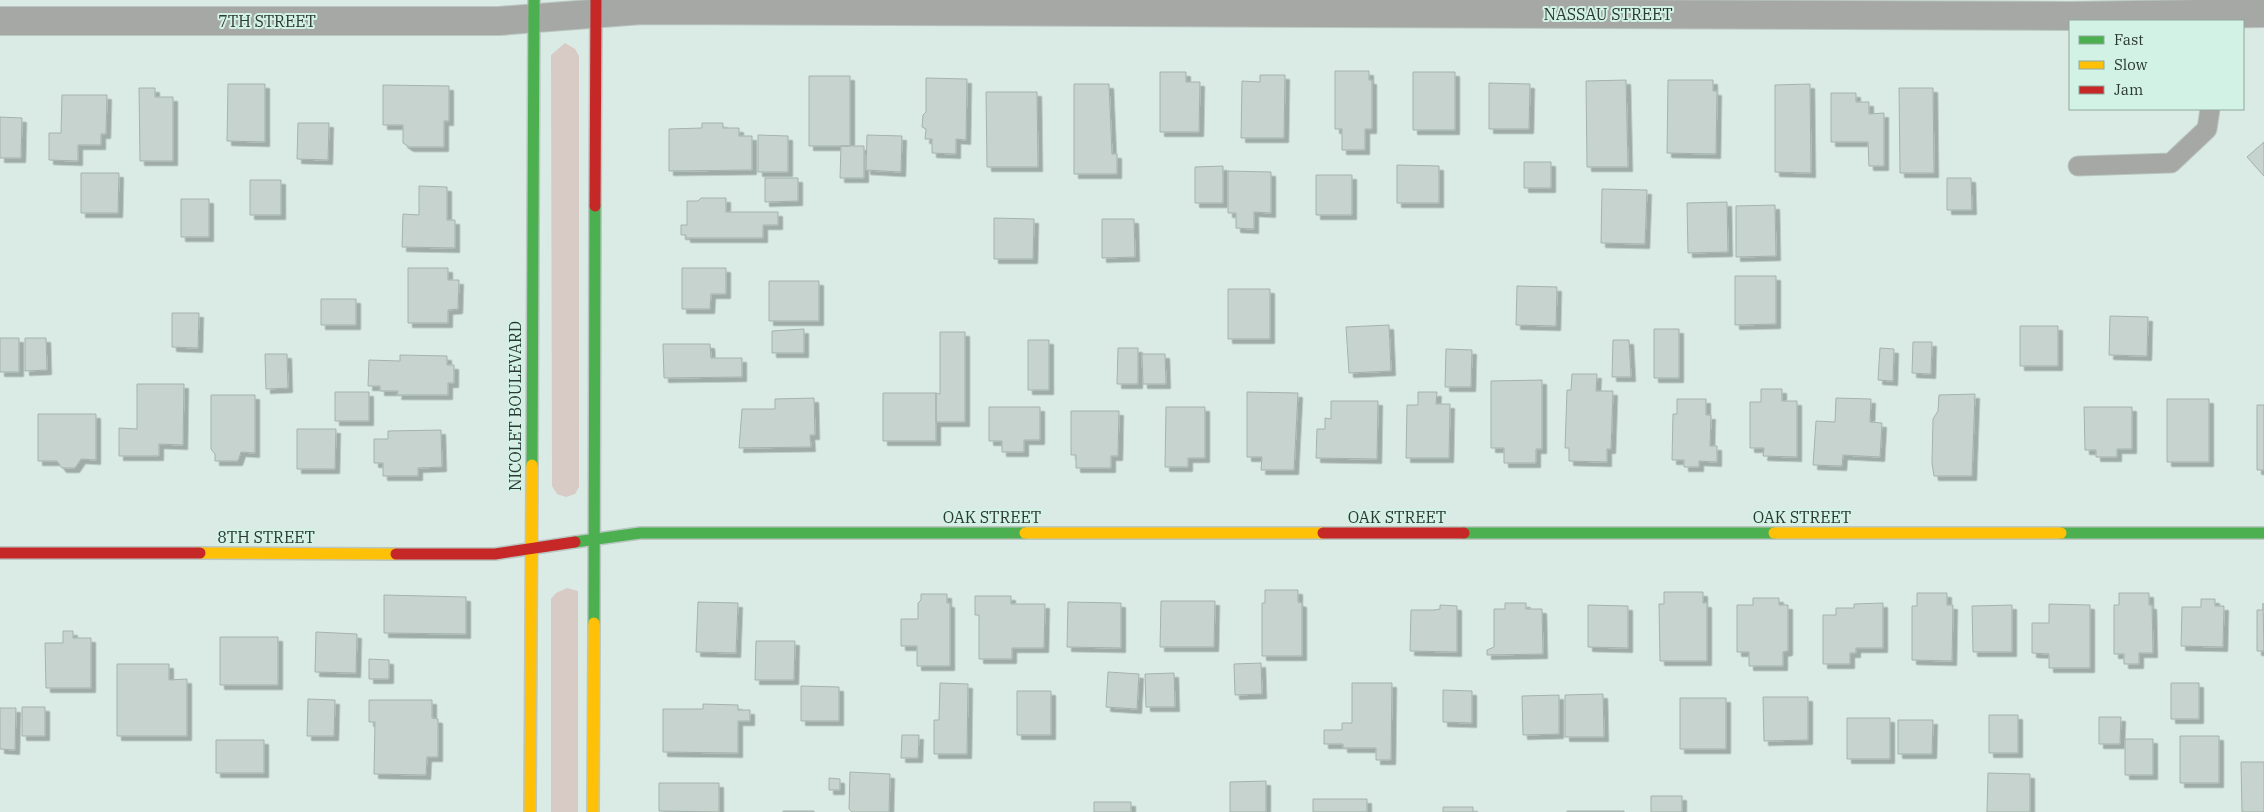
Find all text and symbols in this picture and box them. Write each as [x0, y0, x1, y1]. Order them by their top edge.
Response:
street label: NASSAU STREET [1543, 4, 1673, 24]
street label: 7TH STREET [218, 11, 316, 31]
legend [2069, 20, 2244, 110]
text: Fast [2114, 30, 2144, 49]
text: Slow [2114, 55, 2148, 74]
text: Jam [2114, 80, 2143, 99]
street label: NICOLET BOULEVARD [505, 321, 525, 491]
street label: OAK STREET [943, 507, 1041, 527]
street label: OAK STREET [1348, 507, 1446, 527]
street label: OAK STREET [1753, 507, 1851, 527]
street label: 8TH STREET [217, 527, 315, 547]

